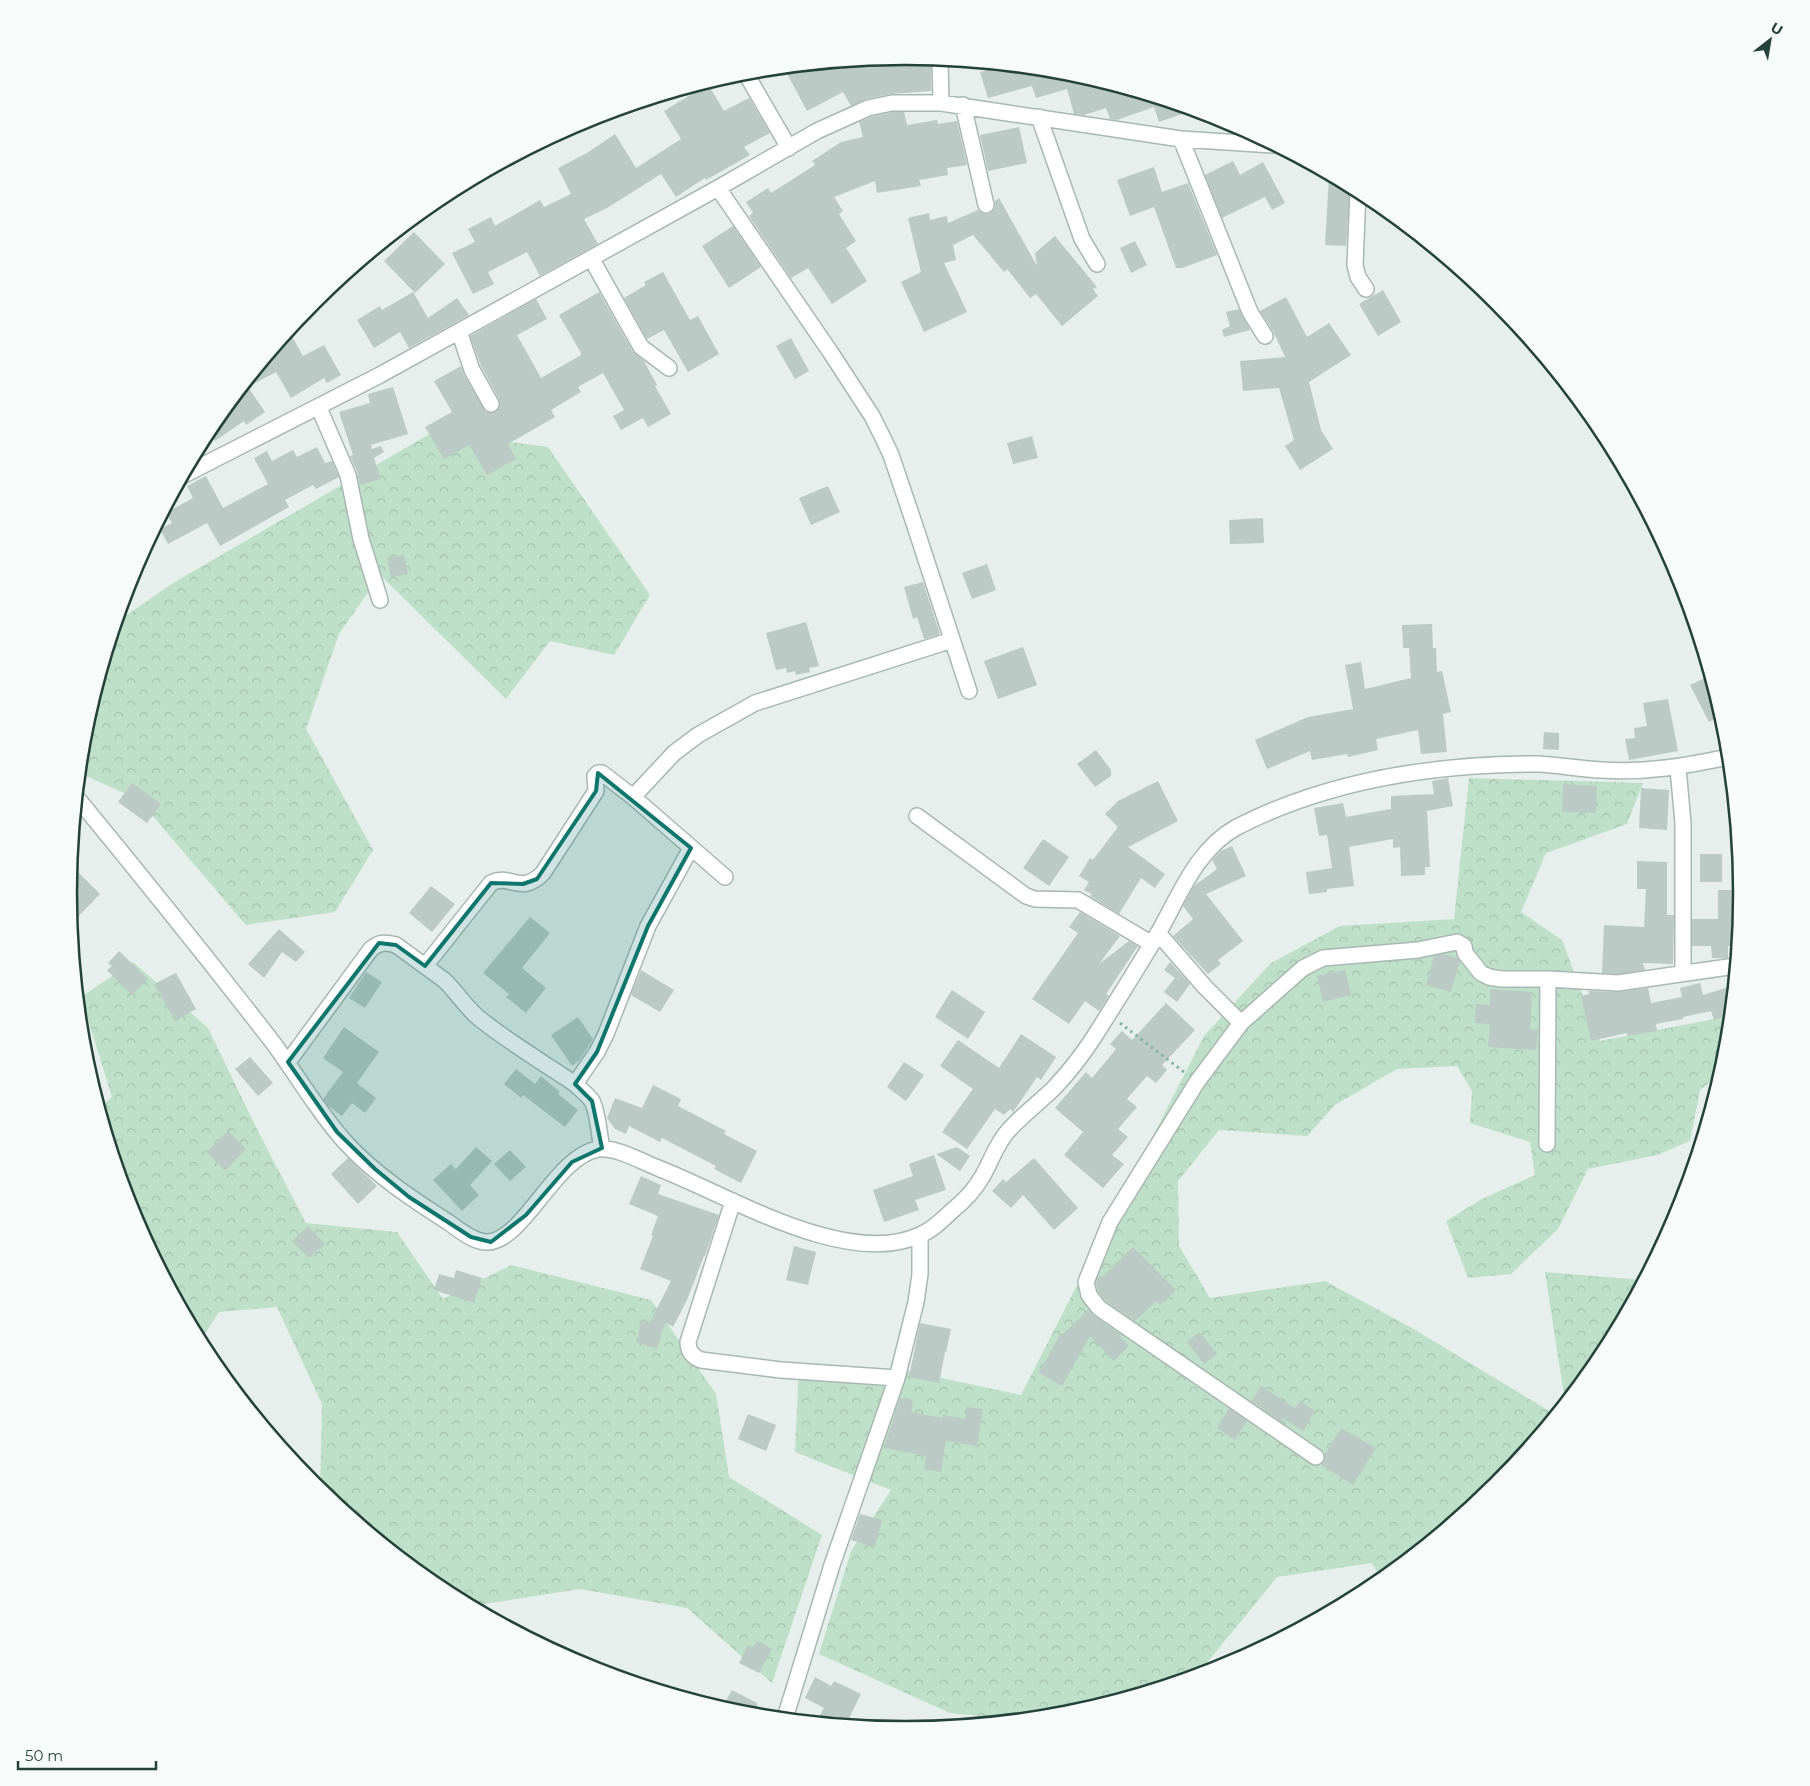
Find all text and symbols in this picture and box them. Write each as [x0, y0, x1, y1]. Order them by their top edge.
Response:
north arrow [1745, 15, 1795, 65]
text: U [1767, 18, 1786, 39]
scale bar [18, 1738, 155, 1770]
text: 50 m [25, 1746, 63, 1765]

